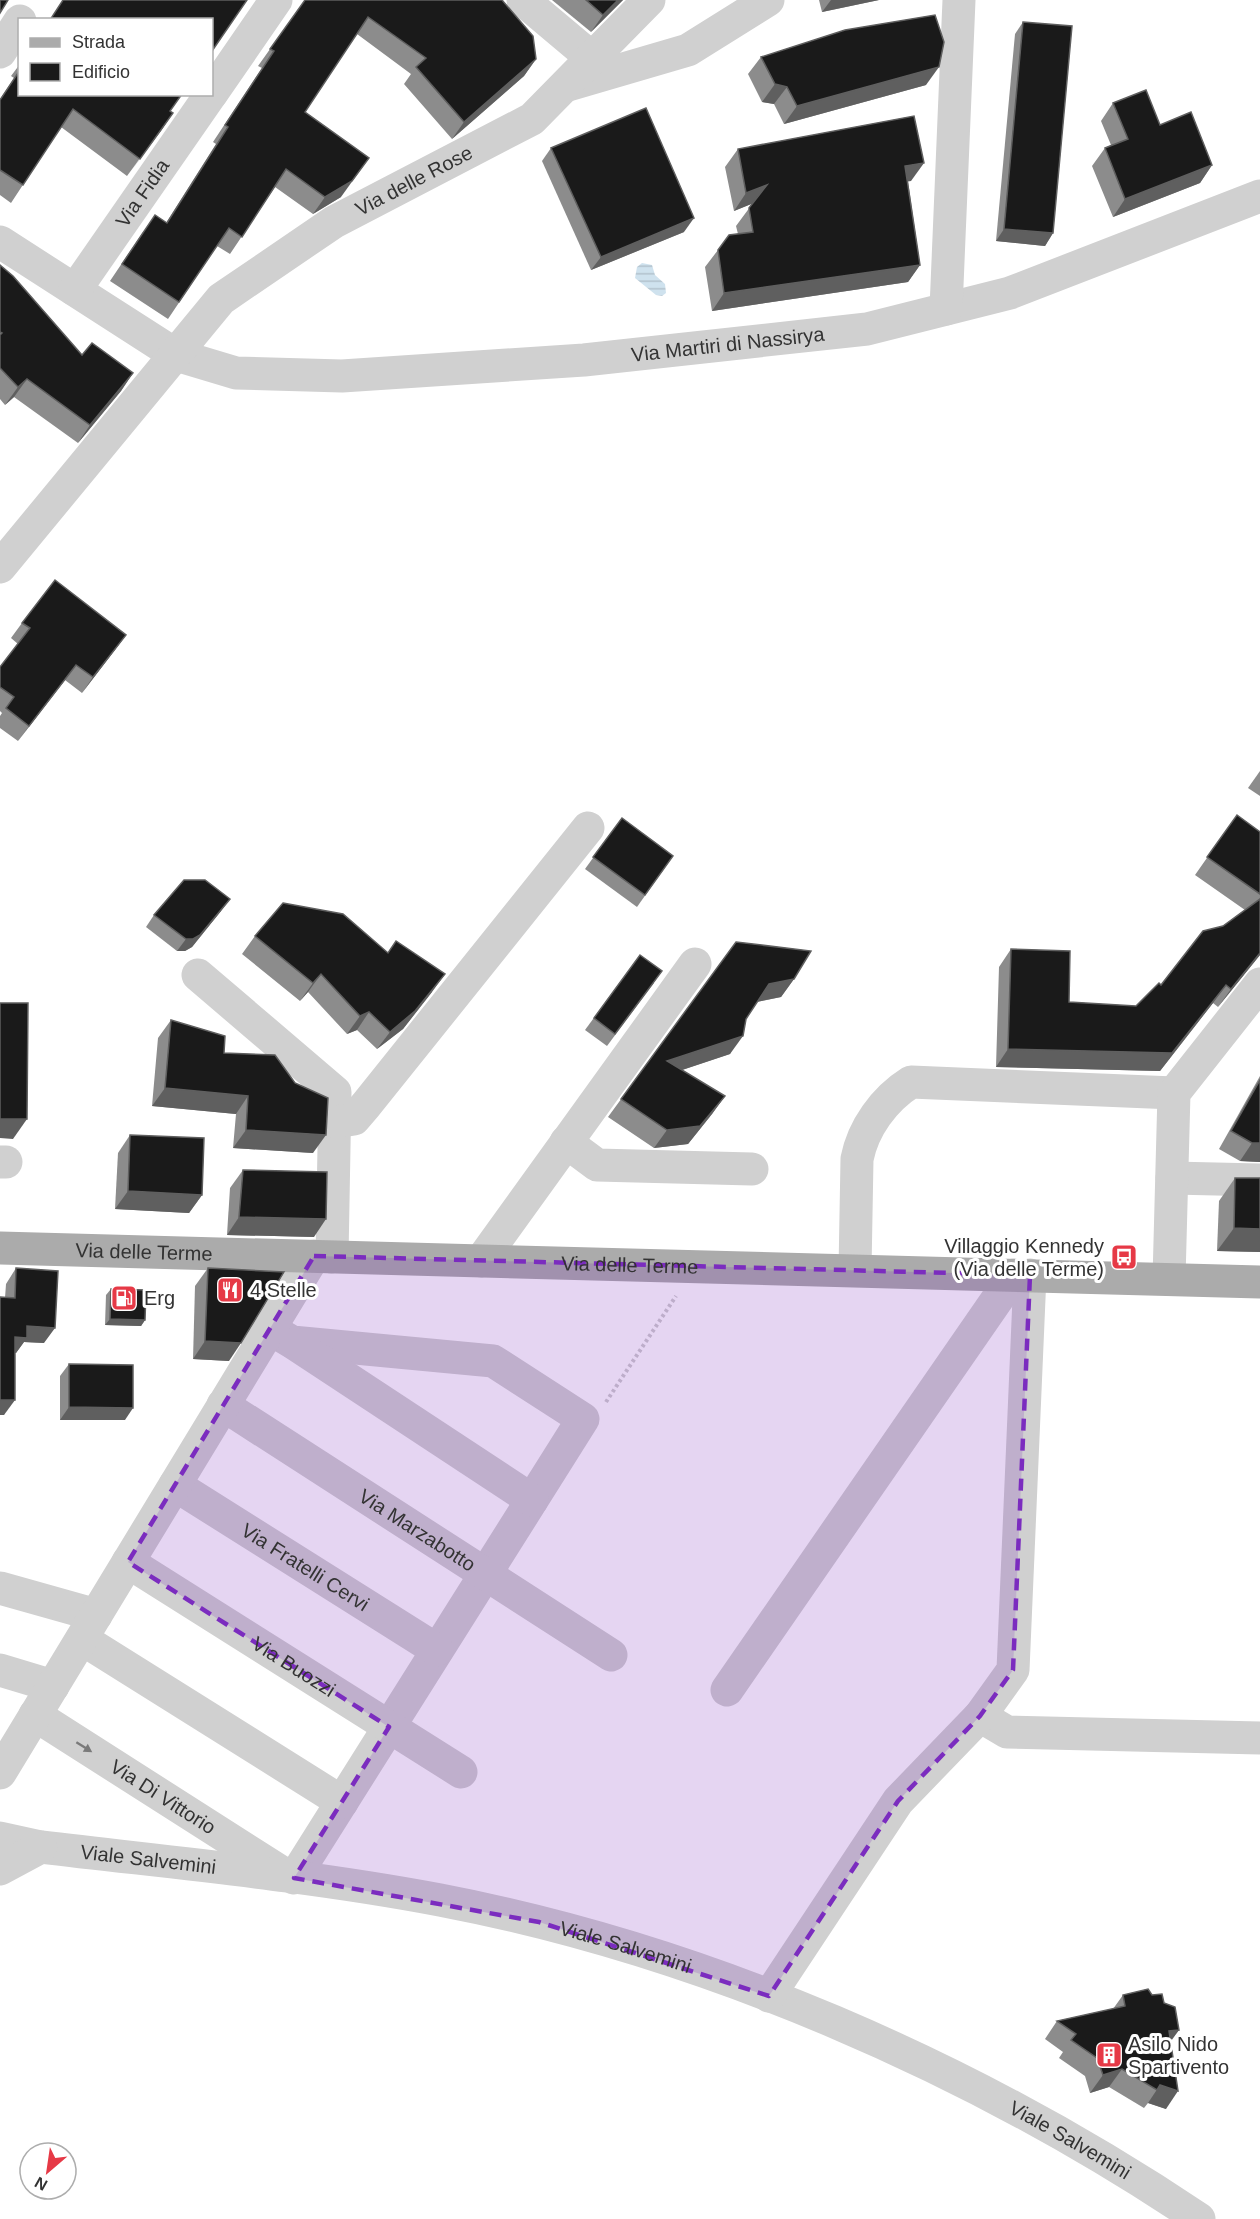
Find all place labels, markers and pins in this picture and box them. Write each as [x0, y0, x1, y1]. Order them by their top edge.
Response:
place label: Villaggio Kennedy (Via delle Terme) [944, 1235, 1104, 1280]
bus stop icon: Villaggio Kennedy (Via delle Terme) [1109, 1242, 1139, 1272]
restaurant icon: 4 Stelle [215, 1275, 245, 1305]
place label: 4 Stelle [250, 1279, 317, 1301]
fuel station icon: Erg [109, 1283, 139, 1313]
place label: Erg [144, 1287, 175, 1309]
place label: Asilo Nido Spartivento [1128, 2033, 1229, 2078]
building icon: Asilo Nido Spartivento [1094, 2040, 1124, 2070]

